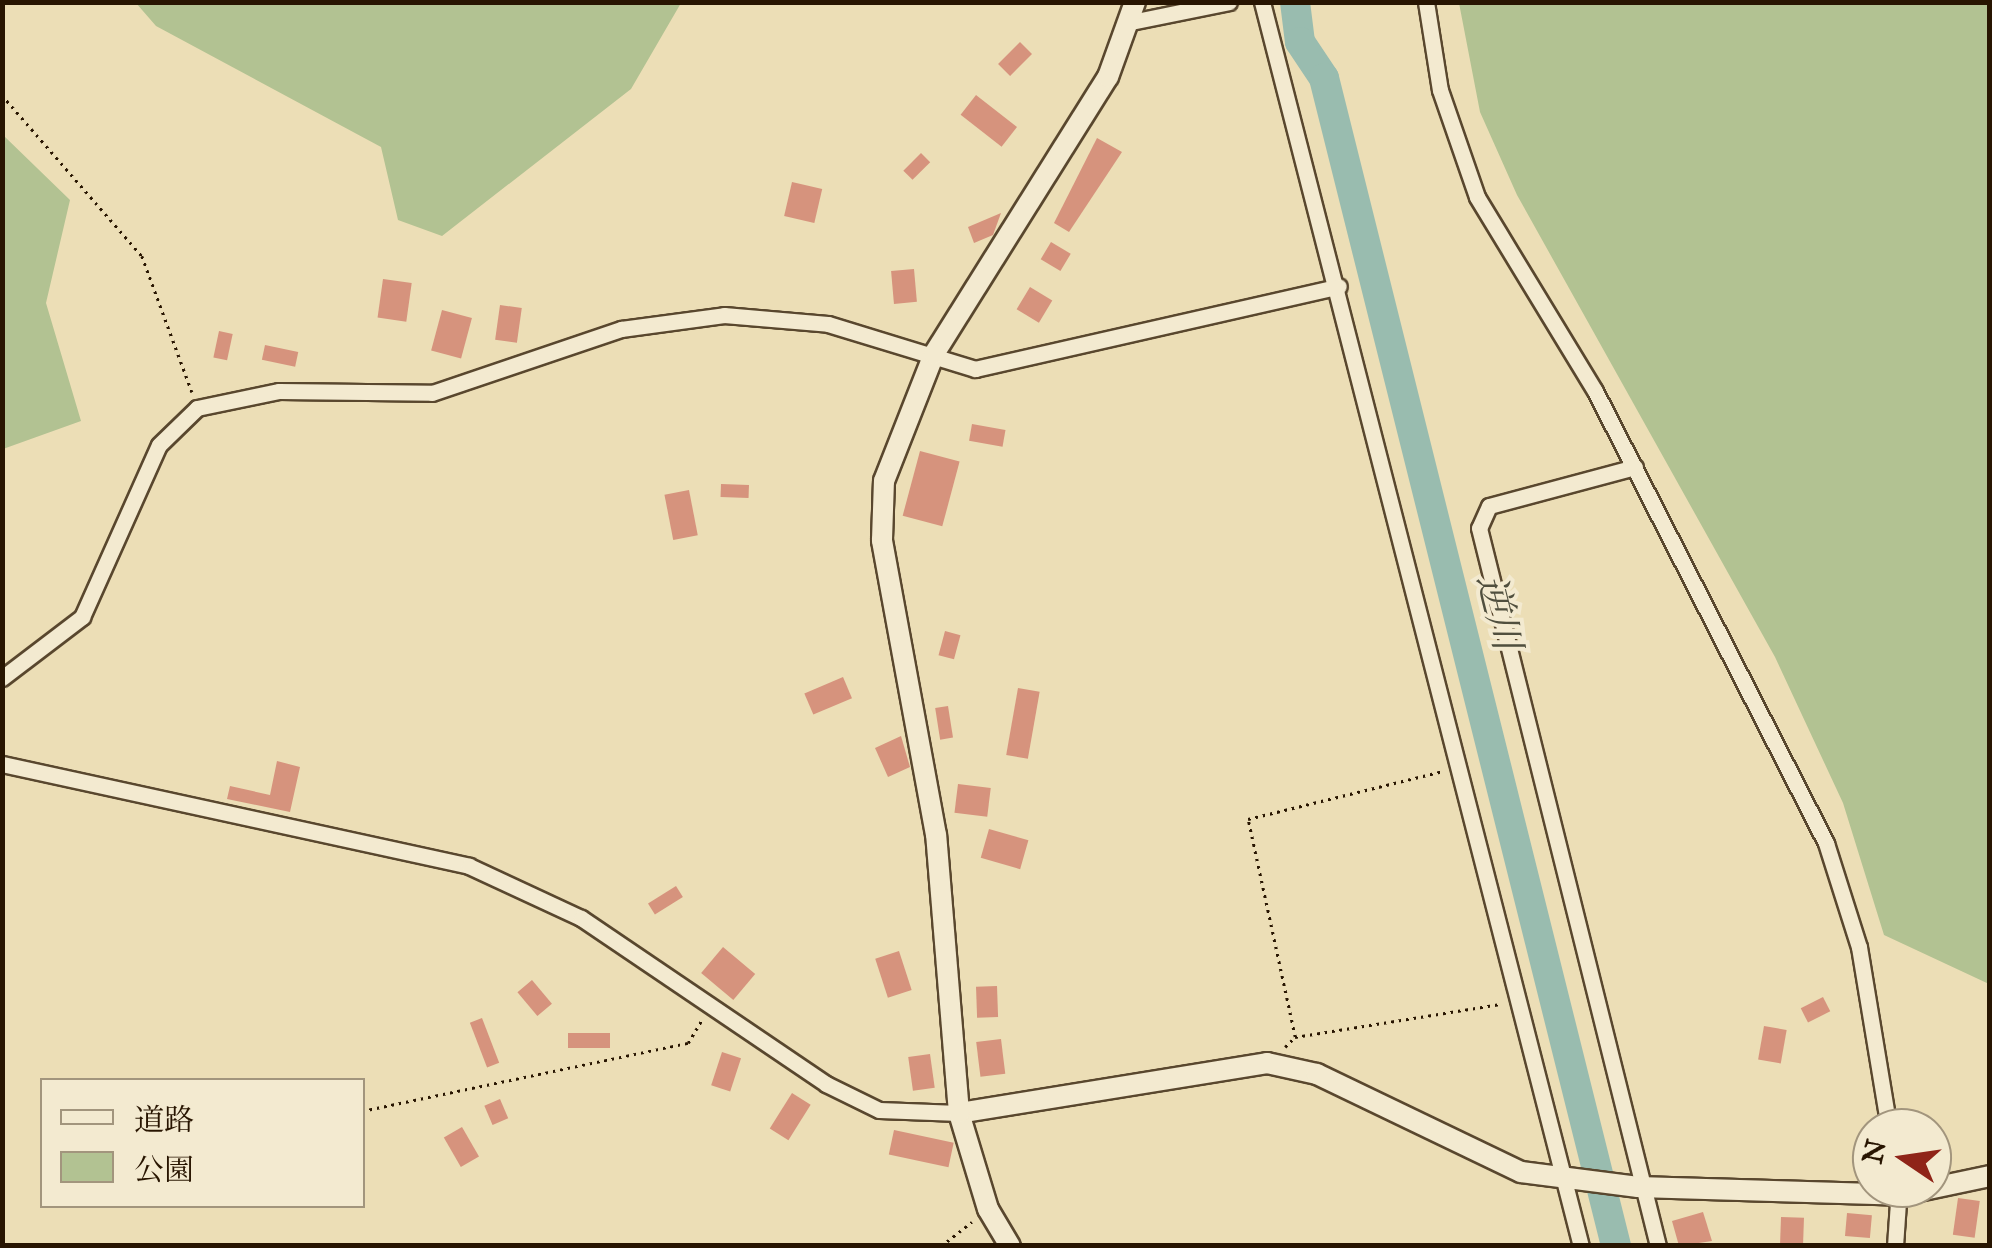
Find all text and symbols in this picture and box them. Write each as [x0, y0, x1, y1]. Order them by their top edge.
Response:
water label: 逆川 [1468, 570, 1530, 654]
legend [40, 1078, 365, 1208]
text: 道路 [134, 1102, 194, 1138]
north arrow [1852, 1108, 1952, 1208]
text: N [1855, 1136, 1894, 1167]
text: 公園 [134, 1152, 194, 1188]

